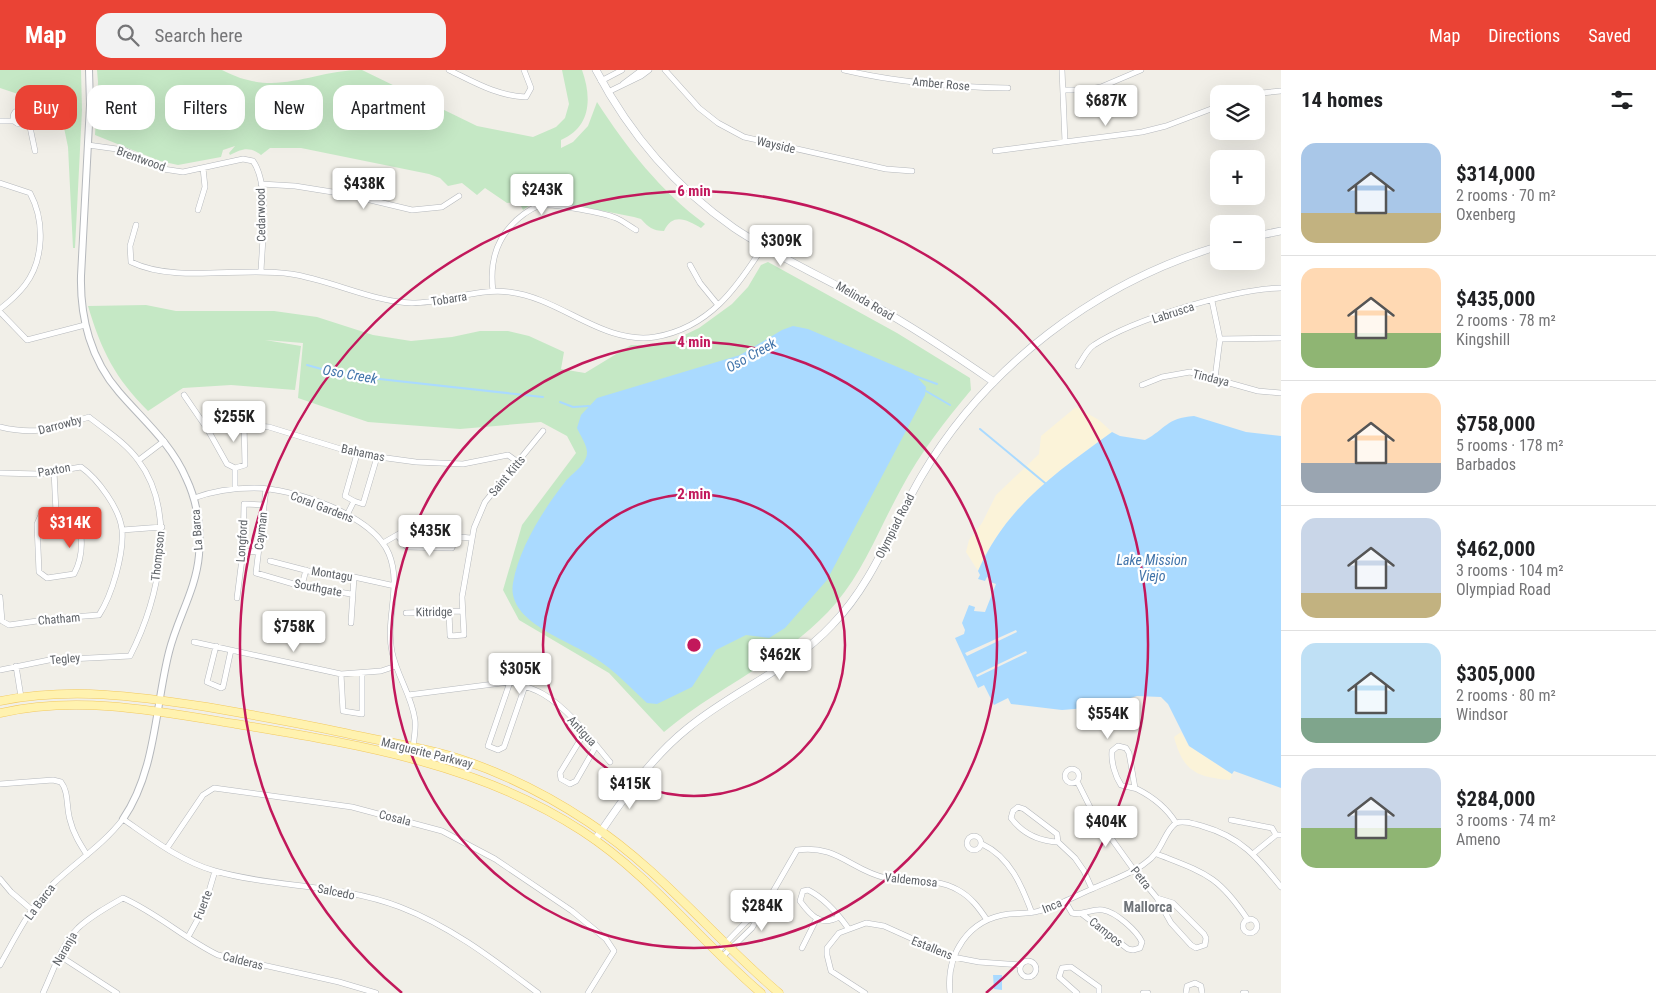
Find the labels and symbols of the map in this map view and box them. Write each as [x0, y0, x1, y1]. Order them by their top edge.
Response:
street label: Amber Rose [912, 75, 971, 94]
pin: $687K [1071, 85, 1141, 127]
street label: Wayside [755, 134, 797, 156]
street label: Brentwood [115, 144, 167, 174]
pin: $438K [329, 168, 399, 210]
pin: $243K [507, 174, 577, 216]
text: 6 min [677, 182, 711, 200]
street label: Cedarwood [254, 188, 268, 242]
pin: $309K [746, 224, 816, 267]
street label: Melinda Road [834, 279, 896, 323]
street label: Tobarra [430, 289, 468, 309]
street label: Labrusca [1150, 300, 1196, 326]
text: 4 min [677, 333, 711, 351]
water label: Oso Creek [723, 334, 780, 375]
water label: Oso Creek [322, 361, 379, 387]
street label: Tindaya [1191, 367, 1231, 389]
pin: $255K [199, 400, 269, 443]
street label: Darrowby [37, 412, 83, 438]
street label: Bahamas [340, 442, 386, 464]
street label: Saint Kitts [486, 453, 528, 499]
street label: Paxton [37, 460, 72, 480]
text: 2 min [677, 485, 711, 503]
street label: Coral Gardens [288, 489, 356, 525]
street label: Olympiad Road [873, 491, 917, 561]
pin: $314K [35, 506, 105, 549]
street label: La Barca [189, 509, 205, 551]
street label: Cayman [252, 511, 270, 551]
pin: $435K [395, 514, 465, 557]
street label: Longford [234, 519, 250, 563]
street label: Thompson [148, 530, 168, 582]
water label: Lake Mission Viejo [1117, 552, 1187, 584]
street label: Montagu [310, 564, 354, 584]
street label: Southgate [293, 577, 343, 600]
street label: Kitridge [415, 605, 453, 619]
street label: Chatham [37, 610, 81, 628]
pin: $758K [259, 610, 329, 653]
centre of rings [685, 636, 703, 654]
pin: $462K [745, 638, 815, 681]
street label: Tegley [49, 651, 81, 667]
pin: $305K [485, 652, 555, 695]
pin: $554K [1073, 698, 1143, 740]
street label: Antigua [564, 713, 600, 749]
street label: Marguerite Parkway [380, 735, 474, 771]
pin: $415K [595, 768, 665, 810]
pin: $404K [1071, 806, 1141, 848]
street label: Cosala [378, 807, 413, 829]
street label: Petra [1128, 864, 1154, 892]
street label: Valdemosa [884, 870, 938, 890]
street label: La Barca [22, 881, 58, 923]
street label: Salcedo [316, 882, 356, 902]
street label: Fuerte [191, 888, 215, 922]
pin: $284K [727, 890, 797, 932]
street label: Inca [1040, 896, 1064, 916]
district label: Mallorca [1124, 899, 1173, 915]
street label: Campos [1086, 914, 1126, 950]
street label: Naranja [50, 929, 80, 968]
street label: Estallens [909, 933, 955, 963]
street label: Calderas [221, 949, 265, 973]

